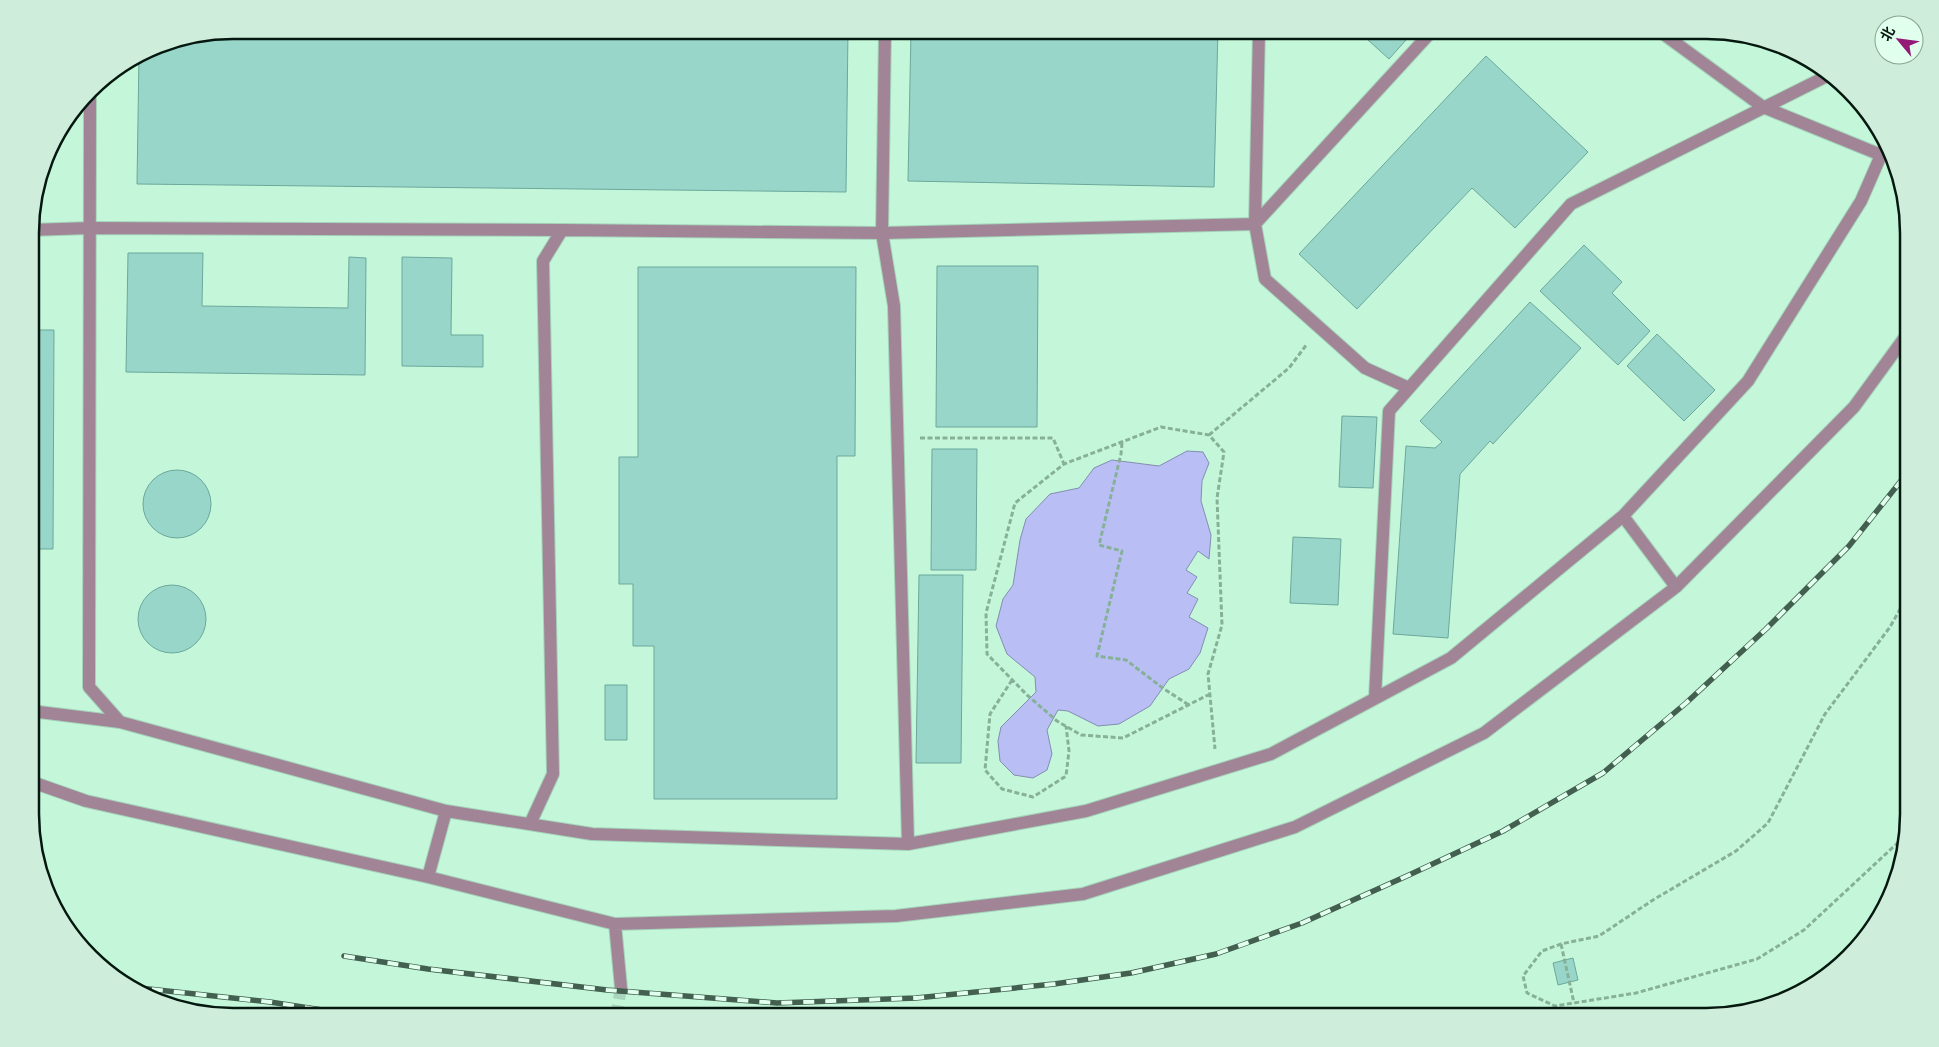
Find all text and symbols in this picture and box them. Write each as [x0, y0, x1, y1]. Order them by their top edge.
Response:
north arrow [1874, 15, 1924, 65]
text: 北 [1876, 23, 1899, 44]

